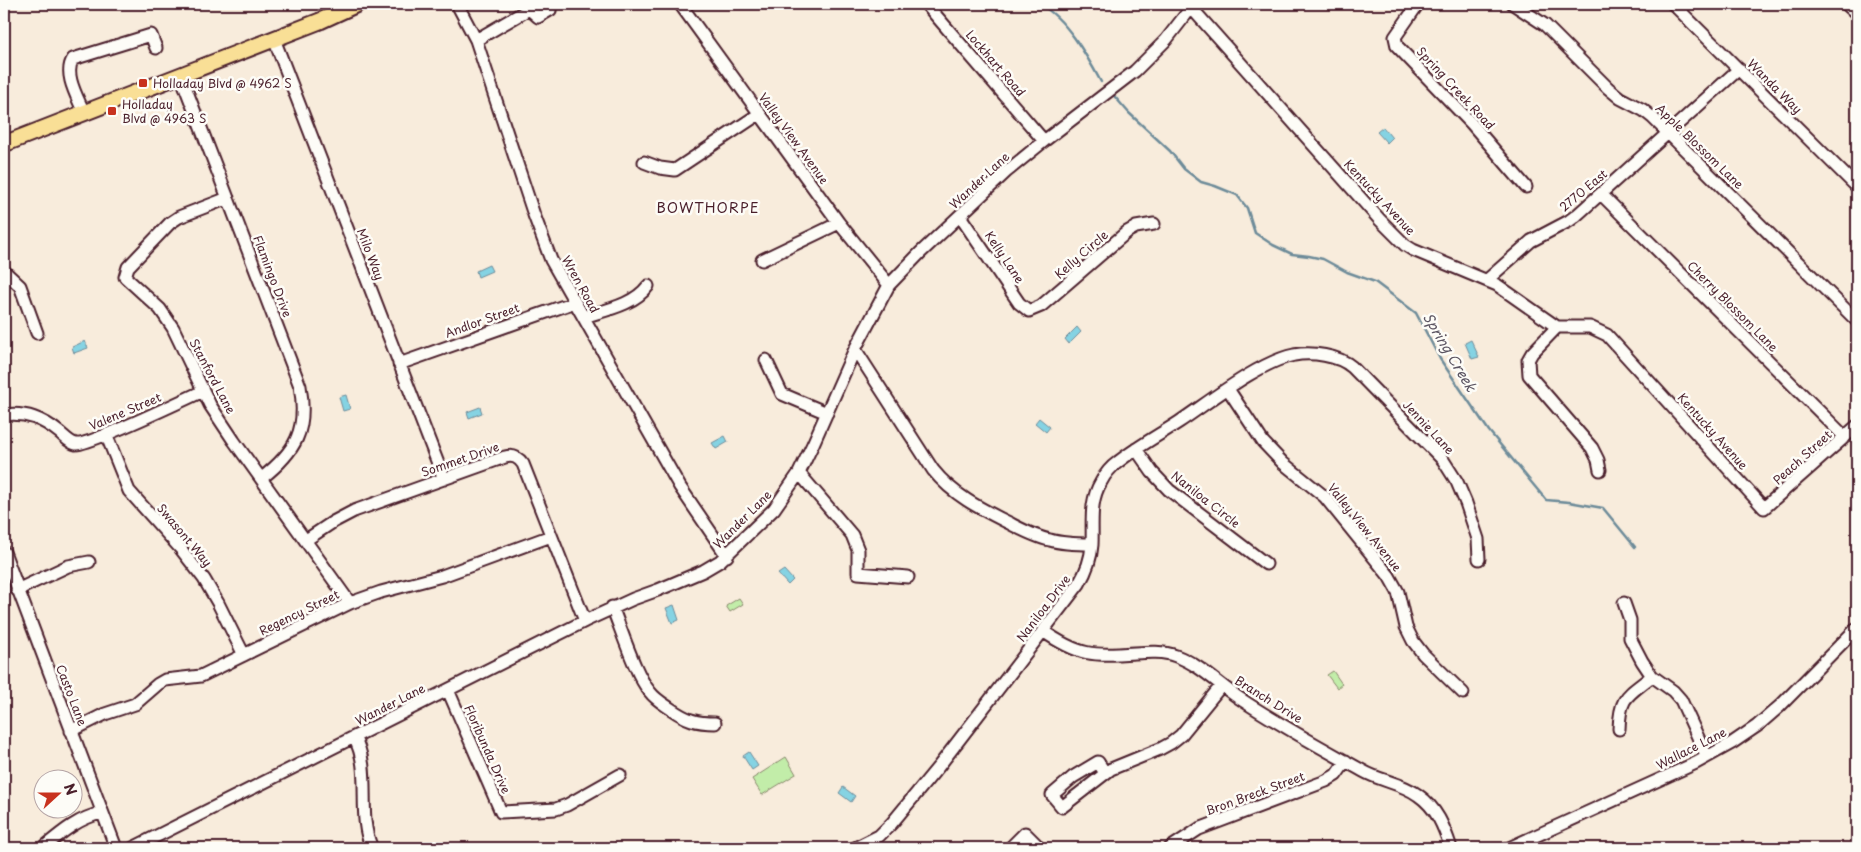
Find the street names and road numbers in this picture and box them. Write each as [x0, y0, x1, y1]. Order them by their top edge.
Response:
street label: Lockhart Road [962, 26, 1030, 100]
street label: Spring Creek Road [1413, 43, 1499, 133]
street label: Wanda Way [1744, 55, 1807, 118]
street label: Valley View Avenue [755, 89, 833, 187]
street label: Apple Blossom Lane [1652, 99, 1748, 193]
street label: Wander Lane [945, 147, 1013, 213]
street label: Kentucky Avenue [1340, 155, 1420, 239]
street label: 2770 East [1555, 164, 1611, 215]
street label: Milo Way [353, 225, 389, 283]
street label: Kelly Circle [1050, 225, 1112, 282]
street label: Kelly Lane [981, 227, 1029, 287]
street label: Flamingo Drive [249, 232, 297, 320]
street label: Wren Road [558, 252, 604, 316]
street label: Cherry Blossom Lane [1683, 256, 1783, 356]
street label: Andlor Street [442, 298, 522, 342]
street label: Stanford Lane [186, 335, 241, 417]
street label: Valene Street [86, 388, 164, 434]
street label: Kentucky Avenue [1674, 389, 1753, 474]
street label: Jennie Lane [1399, 396, 1459, 458]
street label: Peach Street [1769, 426, 1835, 488]
street label: Sommet Drive [419, 437, 501, 481]
street label: Naniloa Circle [1168, 466, 1244, 532]
street label: Valley View Avenue [1324, 479, 1406, 575]
street label: Wander Lane [709, 485, 776, 552]
street label: Swasont Way [153, 500, 217, 571]
street label: Naniloa Drive [1012, 571, 1074, 645]
street label: Regency Street [256, 585, 342, 639]
street label: Casto Lane [52, 662, 92, 729]
street label: Branch Drive [1232, 671, 1307, 727]
street label: Wander Lane [352, 679, 428, 729]
street label: Floribunda Drive [460, 702, 516, 797]
street label: Wallace Lane [1653, 722, 1730, 773]
street label: Bron Breck Street [1203, 767, 1307, 819]

